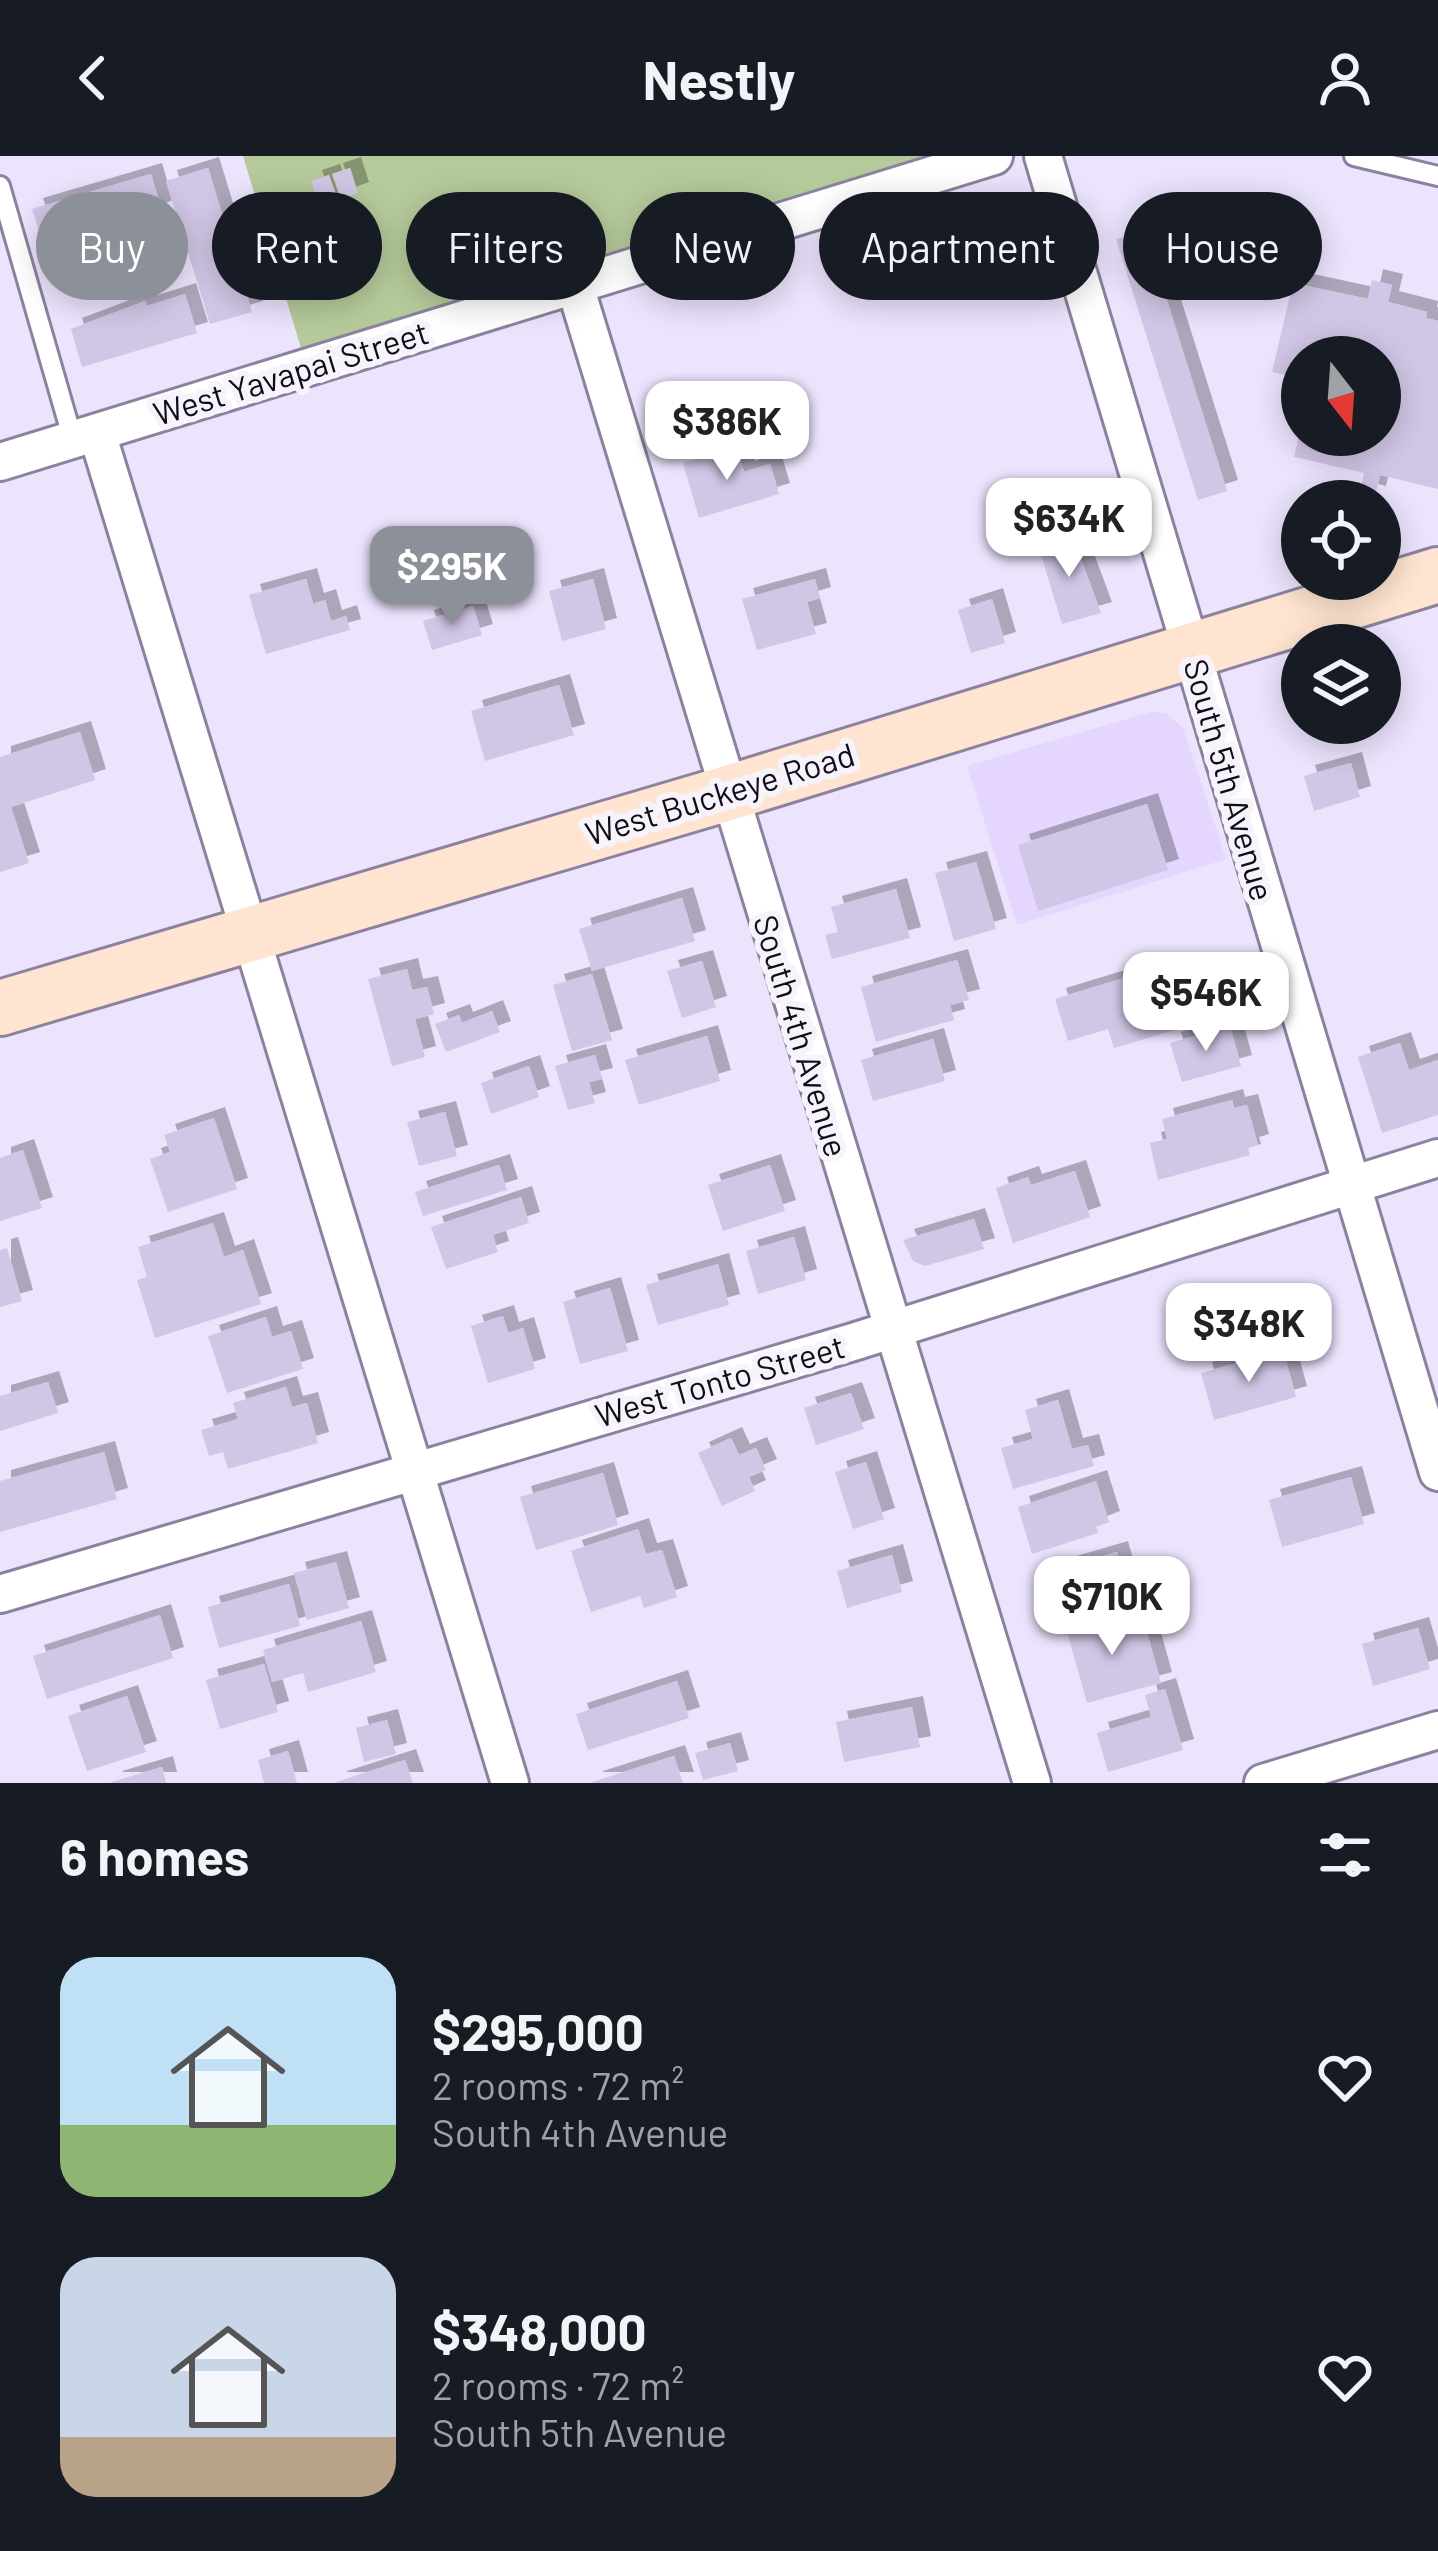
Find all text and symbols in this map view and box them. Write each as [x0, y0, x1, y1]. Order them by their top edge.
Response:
icon: back [60, 45, 126, 111]
icon: person [1312, 45, 1378, 111]
text: Nestly [643, 46, 795, 111]
chip: Buy [36, 192, 188, 300]
chip: Rent [212, 192, 382, 300]
chip: Filters [406, 192, 606, 300]
chip: New [630, 192, 795, 300]
chip: Apartment [819, 192, 1099, 300]
chip: House [1123, 192, 1322, 300]
street label: West Yavapai Street [148, 311, 433, 433]
north arrow [1281, 336, 1401, 456]
map controls [1281, 336, 1401, 744]
pin: $386K [643, 381, 811, 483]
text: $386K [672, 396, 782, 443]
pin: $634K [985, 478, 1153, 580]
button: locate [1281, 480, 1401, 600]
text: $634K [1013, 493, 1125, 540]
pin: $295K [368, 526, 536, 628]
text: $295K [397, 541, 507, 588]
button: layers [1281, 624, 1401, 744]
street label: South 5th Avenue [1176, 654, 1284, 905]
street label: West Buckeye Road [580, 733, 859, 853]
street label: South 4th Avenue [746, 910, 858, 1161]
pin: $546K [1122, 952, 1290, 1054]
text: $546K [1150, 967, 1262, 1014]
pin: $348K [1165, 1283, 1333, 1385]
text: $348K [1193, 1298, 1305, 1345]
street label: West Tonto Street [590, 1325, 849, 1435]
pin: $710K [1028, 1556, 1196, 1658]
text: $710K [1061, 1571, 1163, 1618]
icon: filters [1312, 1822, 1378, 1888]
text: 6 homes [60, 1825, 249, 1886]
text: $295,000 [432, 2000, 644, 2061]
icon: home [156, 2005, 300, 2149]
icon: heart [1312, 2044, 1378, 2110]
text: 2 rooms · 72 m² [432, 2061, 684, 2108]
text: South 4th Avenue [432, 2108, 728, 2155]
text: $348,000 [432, 2300, 647, 2361]
icon: home [156, 2305, 300, 2449]
icon: heart [1312, 2344, 1378, 2410]
text: 2 rooms · 72 m² [432, 2361, 684, 2408]
text: South 5th Avenue [432, 2408, 727, 2455]

